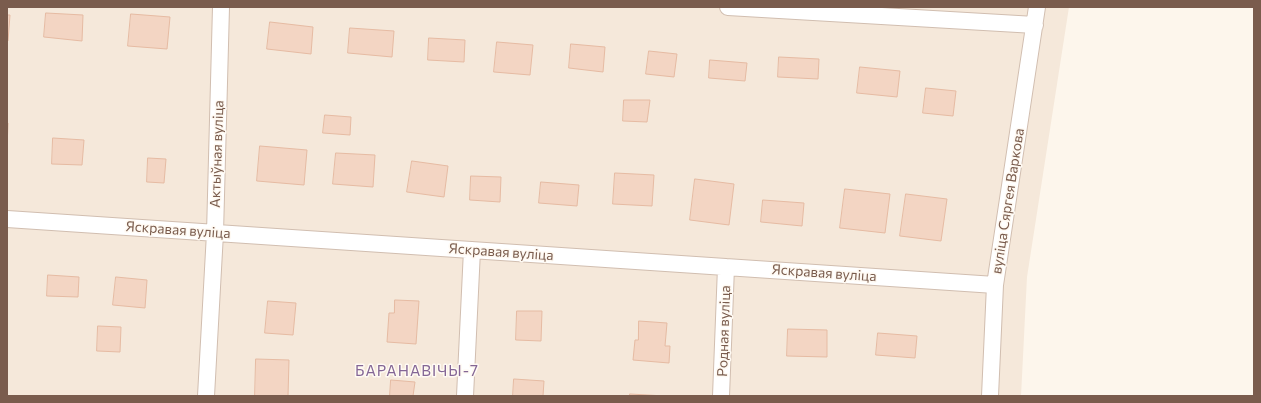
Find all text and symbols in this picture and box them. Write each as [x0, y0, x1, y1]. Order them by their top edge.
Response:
street label: Актыўная вуліца [207, 100, 227, 208]
street label: вуліца Сяргея Варкова [988, 127, 1028, 275]
street label: Яскравая вуліца [125, 218, 231, 242]
street label: Яскравая вуліца [448, 240, 554, 264]
street label: Яскравая вуліца [771, 261, 877, 285]
street label: Родная вуліца [714, 285, 734, 377]
district label: БАРАНАВІЧЫ-7 [355, 362, 479, 380]

